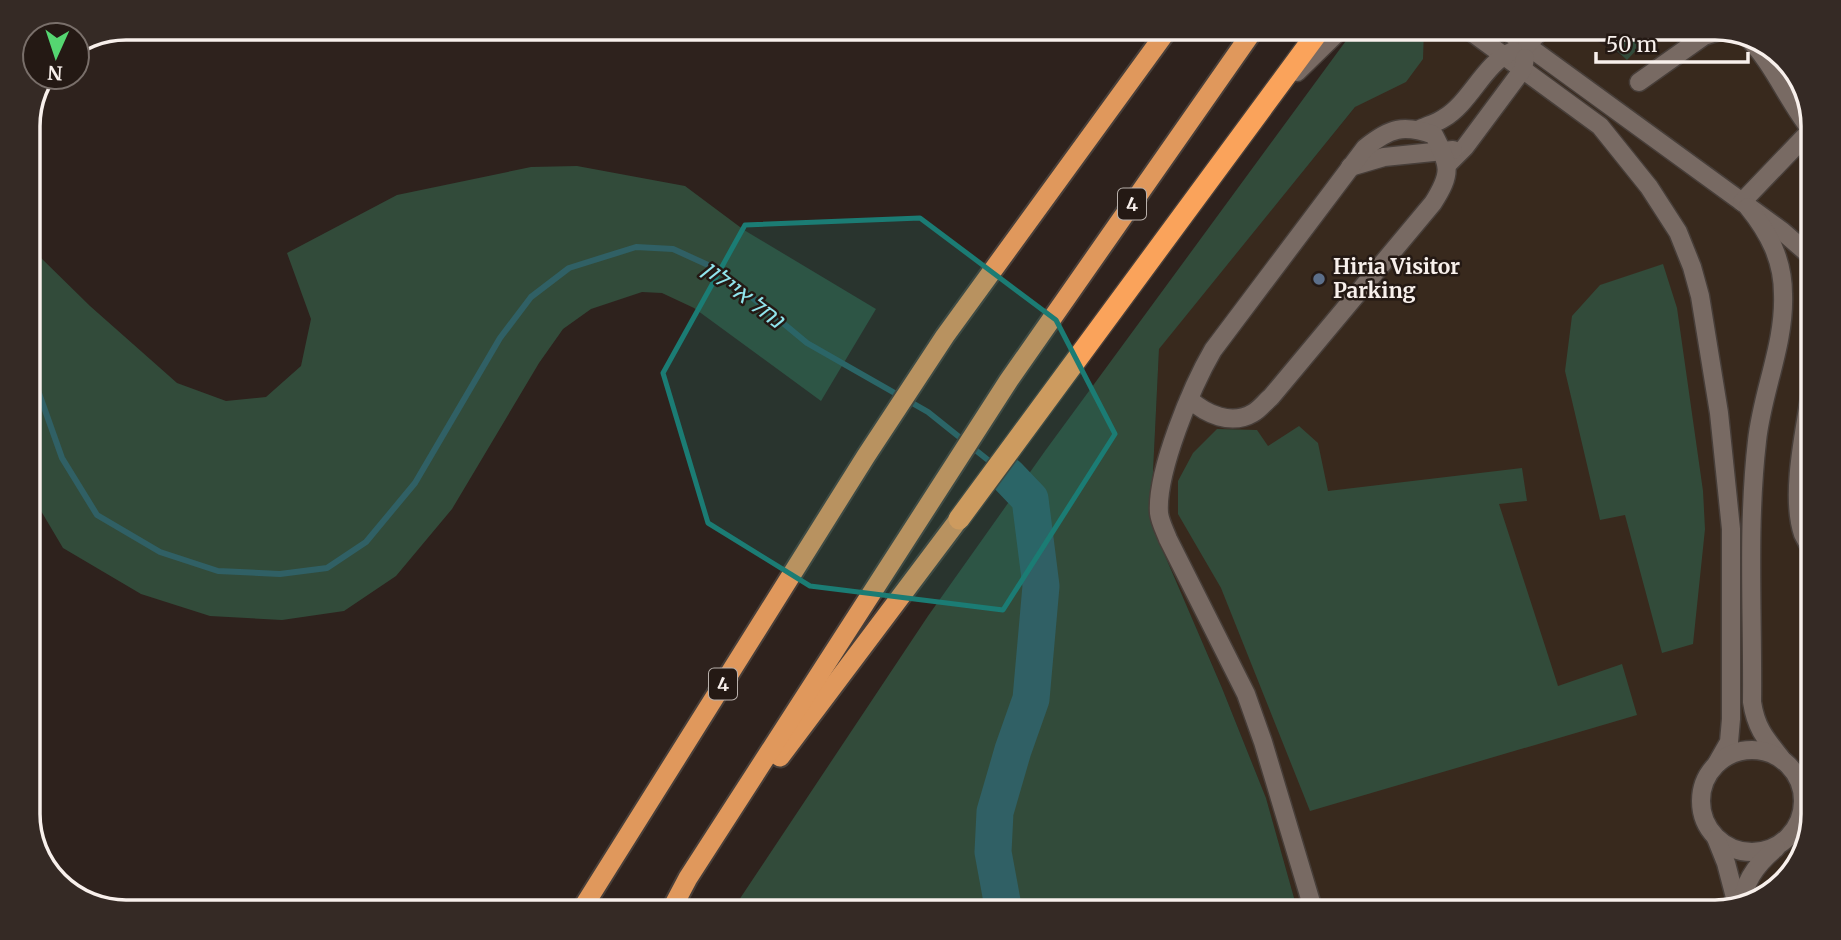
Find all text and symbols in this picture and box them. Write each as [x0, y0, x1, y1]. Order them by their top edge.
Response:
north arrow [21, 21, 91, 91]
scale bar [1596, 21, 1748, 65]
text: 50 m [1606, 31, 1657, 58]
text: N [47, 61, 63, 85]
road number: 4 [1118, 188, 1146, 220]
water label: נחל איילון [697, 253, 792, 335]
place label: Hiria Visitor Parking [1333, 253, 1460, 304]
marker: Hiria Visitor Parking [1311, 271, 1327, 287]
road number: 4 [709, 668, 737, 699]

